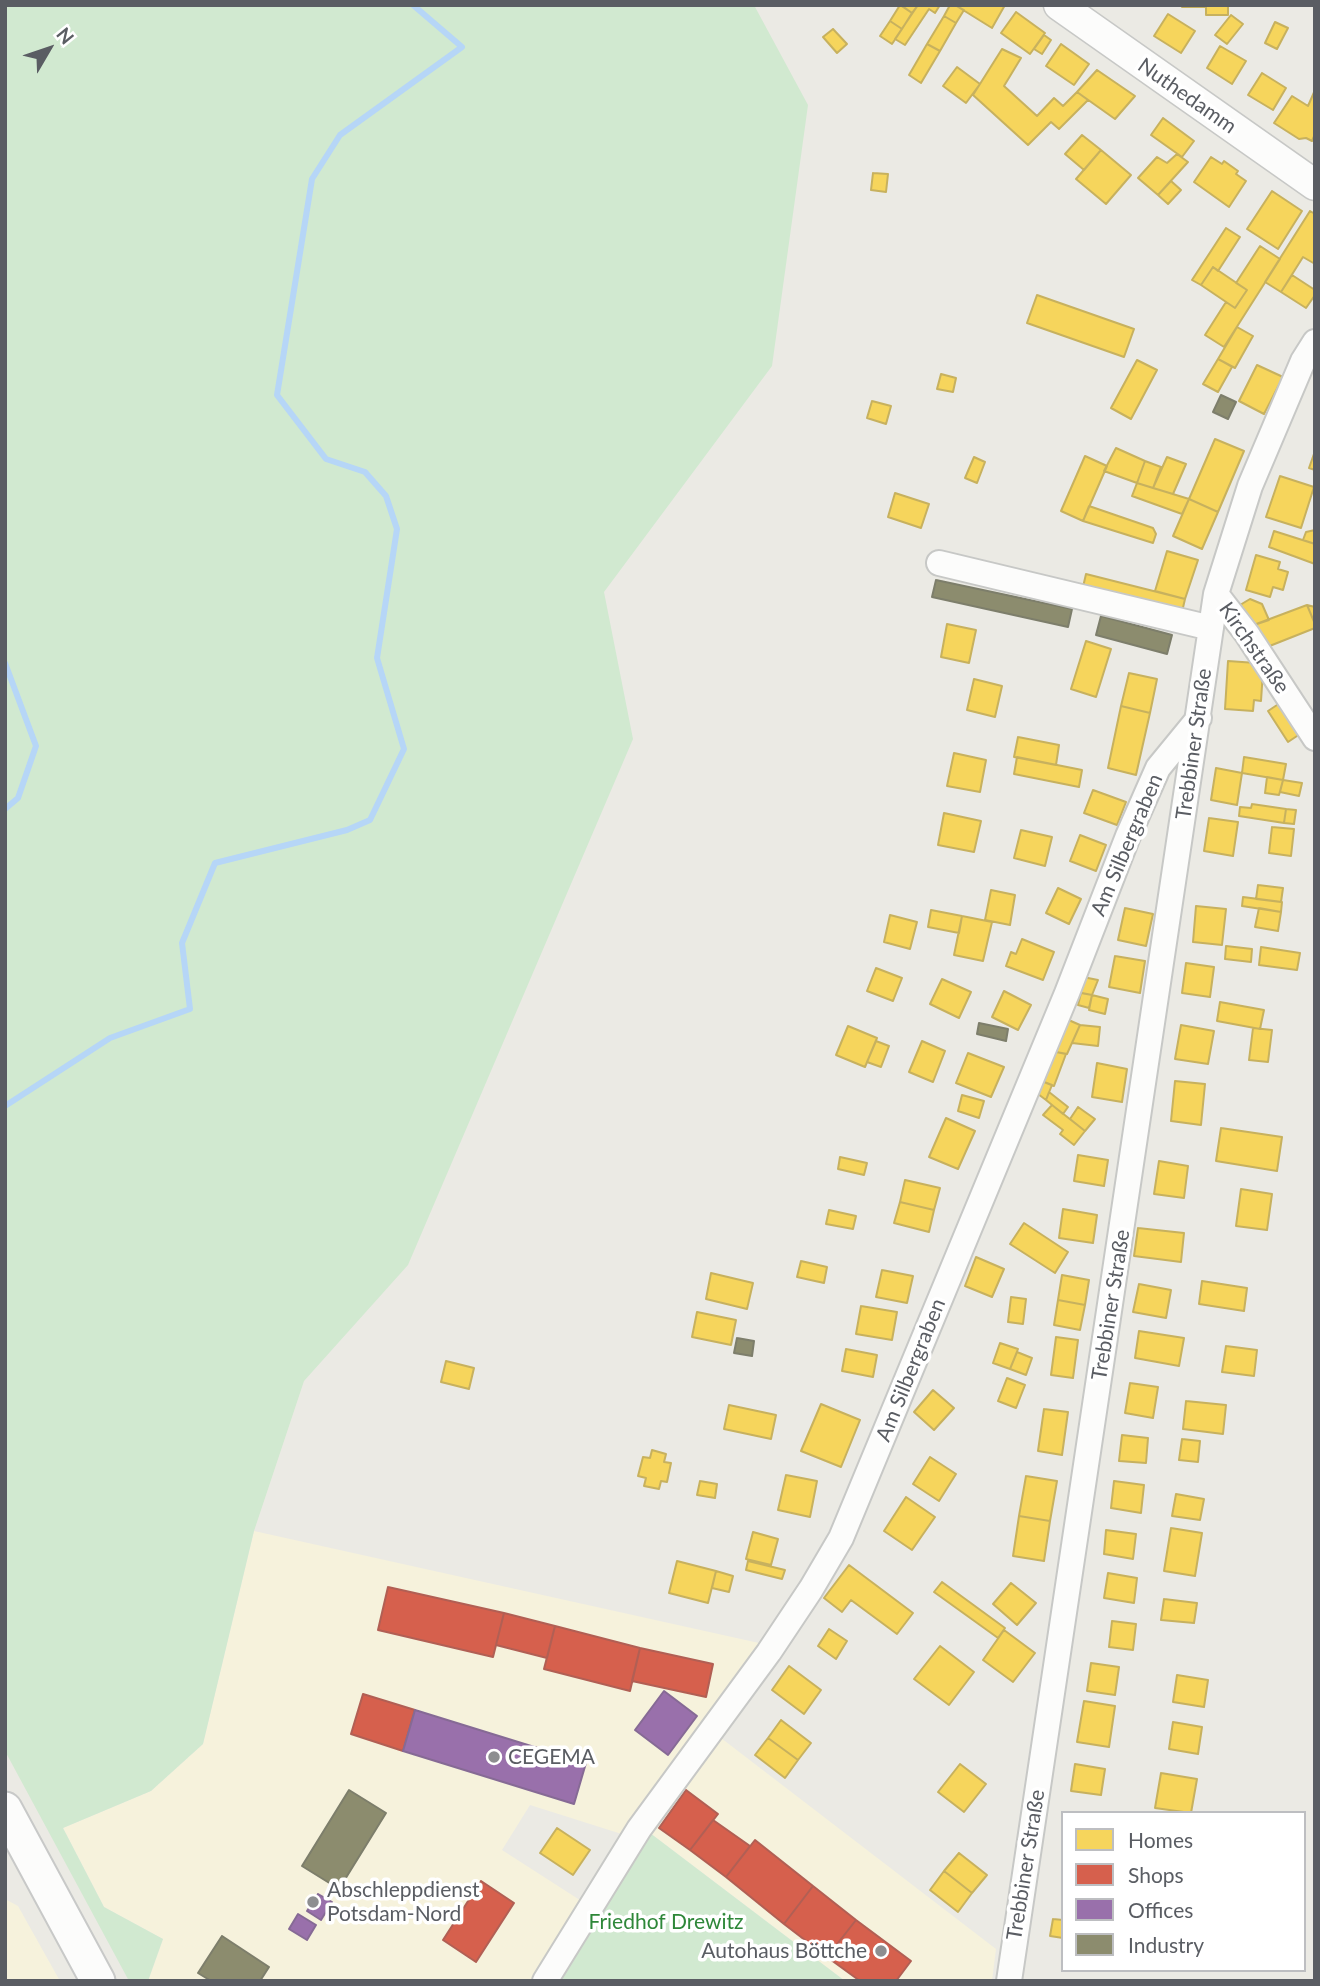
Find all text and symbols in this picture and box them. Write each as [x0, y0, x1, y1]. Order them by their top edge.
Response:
north arrow [14, 14, 84, 84]
text: N [52, 23, 79, 48]
street label: Nuthedamm [1133, 53, 1241, 139]
street label: Kirchstraße [1213, 597, 1295, 699]
street label: Trebbiner Straße [1171, 667, 1217, 821]
street label: Am Silbergraben [1086, 770, 1168, 920]
street label: Trebbiner Straße [1087, 1228, 1135, 1382]
street label: Am Silbergraben [871, 1295, 951, 1445]
place label: CEGEMA [508, 1744, 595, 1770]
marker: CEGEMA [486, 1749, 502, 1765]
street label: Trebbiner Straße [1002, 1788, 1050, 1942]
legend [1061, 1811, 1306, 1972]
text: Homes [1128, 1827, 1193, 1852]
text: Shops [1128, 1862, 1184, 1887]
place label: Abschleppdienst Potsdam-Nord [327, 1877, 480, 1927]
marker: Abschleppdienst Potsdam-Nord [305, 1894, 321, 1910]
text: Offices [1128, 1897, 1193, 1922]
park label: Friedhof Drewitz [588, 1909, 744, 1935]
text: Industry [1128, 1932, 1204, 1957]
place label: Autohaus Böttche [701, 1938, 867, 1964]
marker: Autohaus Böttche [873, 1943, 889, 1959]

